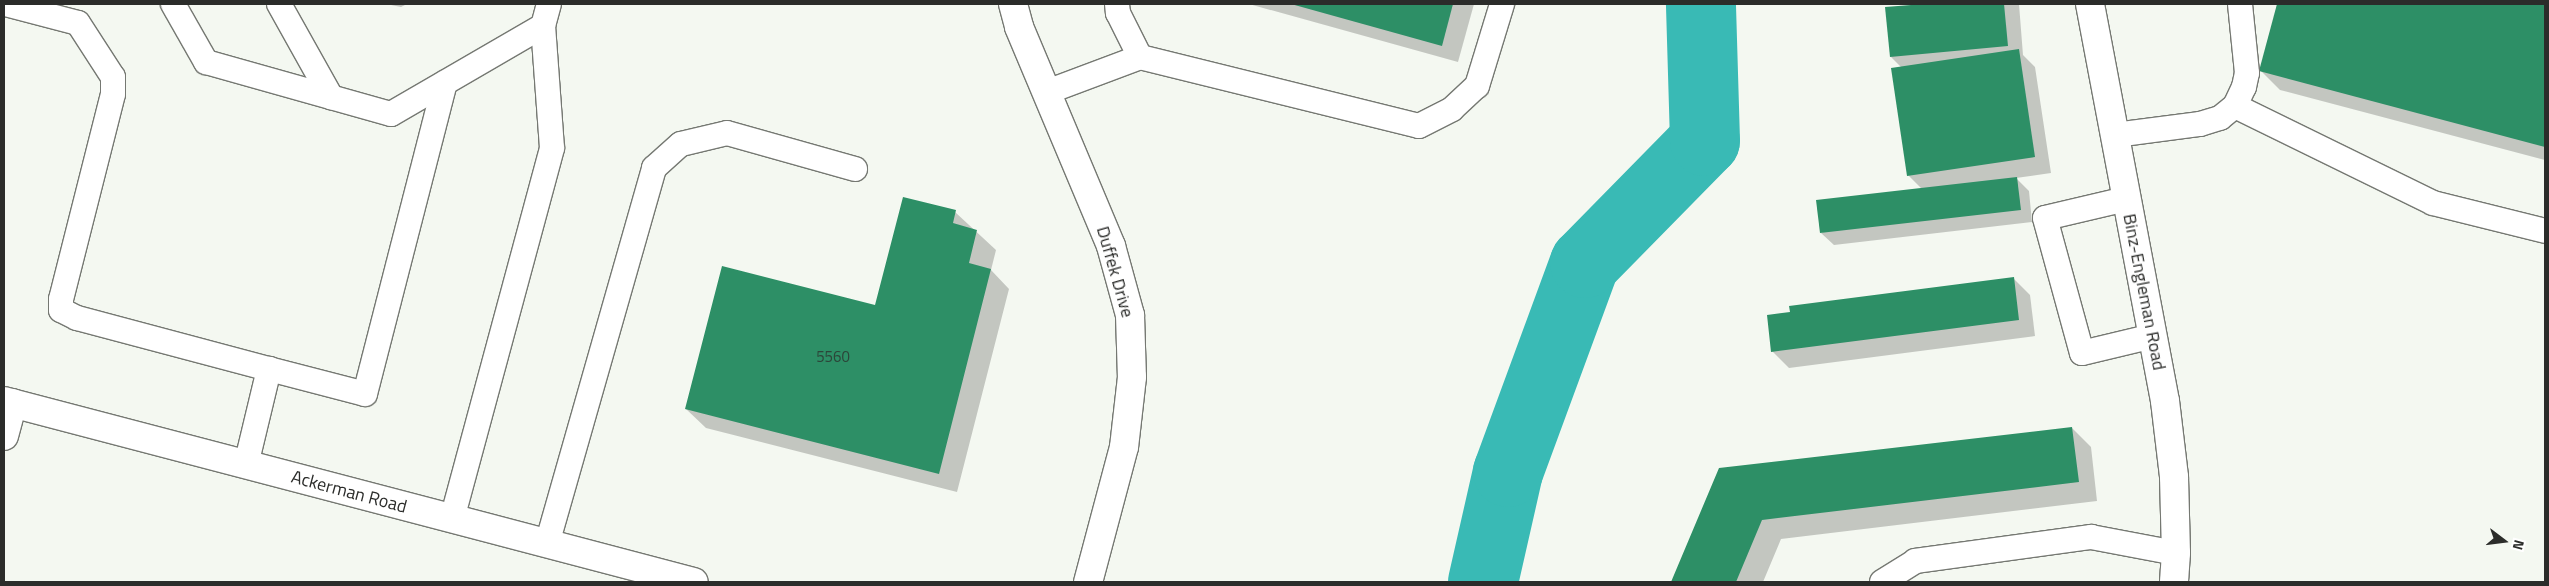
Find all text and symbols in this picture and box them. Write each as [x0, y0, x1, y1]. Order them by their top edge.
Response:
street label: Binz-Engleman Road [2118, 212, 2170, 372]
street label: Duffek Drive [1092, 224, 1138, 320]
house number: 5560 [816, 348, 850, 366]
street label: Ackerman Road [289, 466, 409, 518]
north arrow [2479, 516, 2529, 566]
text: N [2508, 538, 2530, 552]

